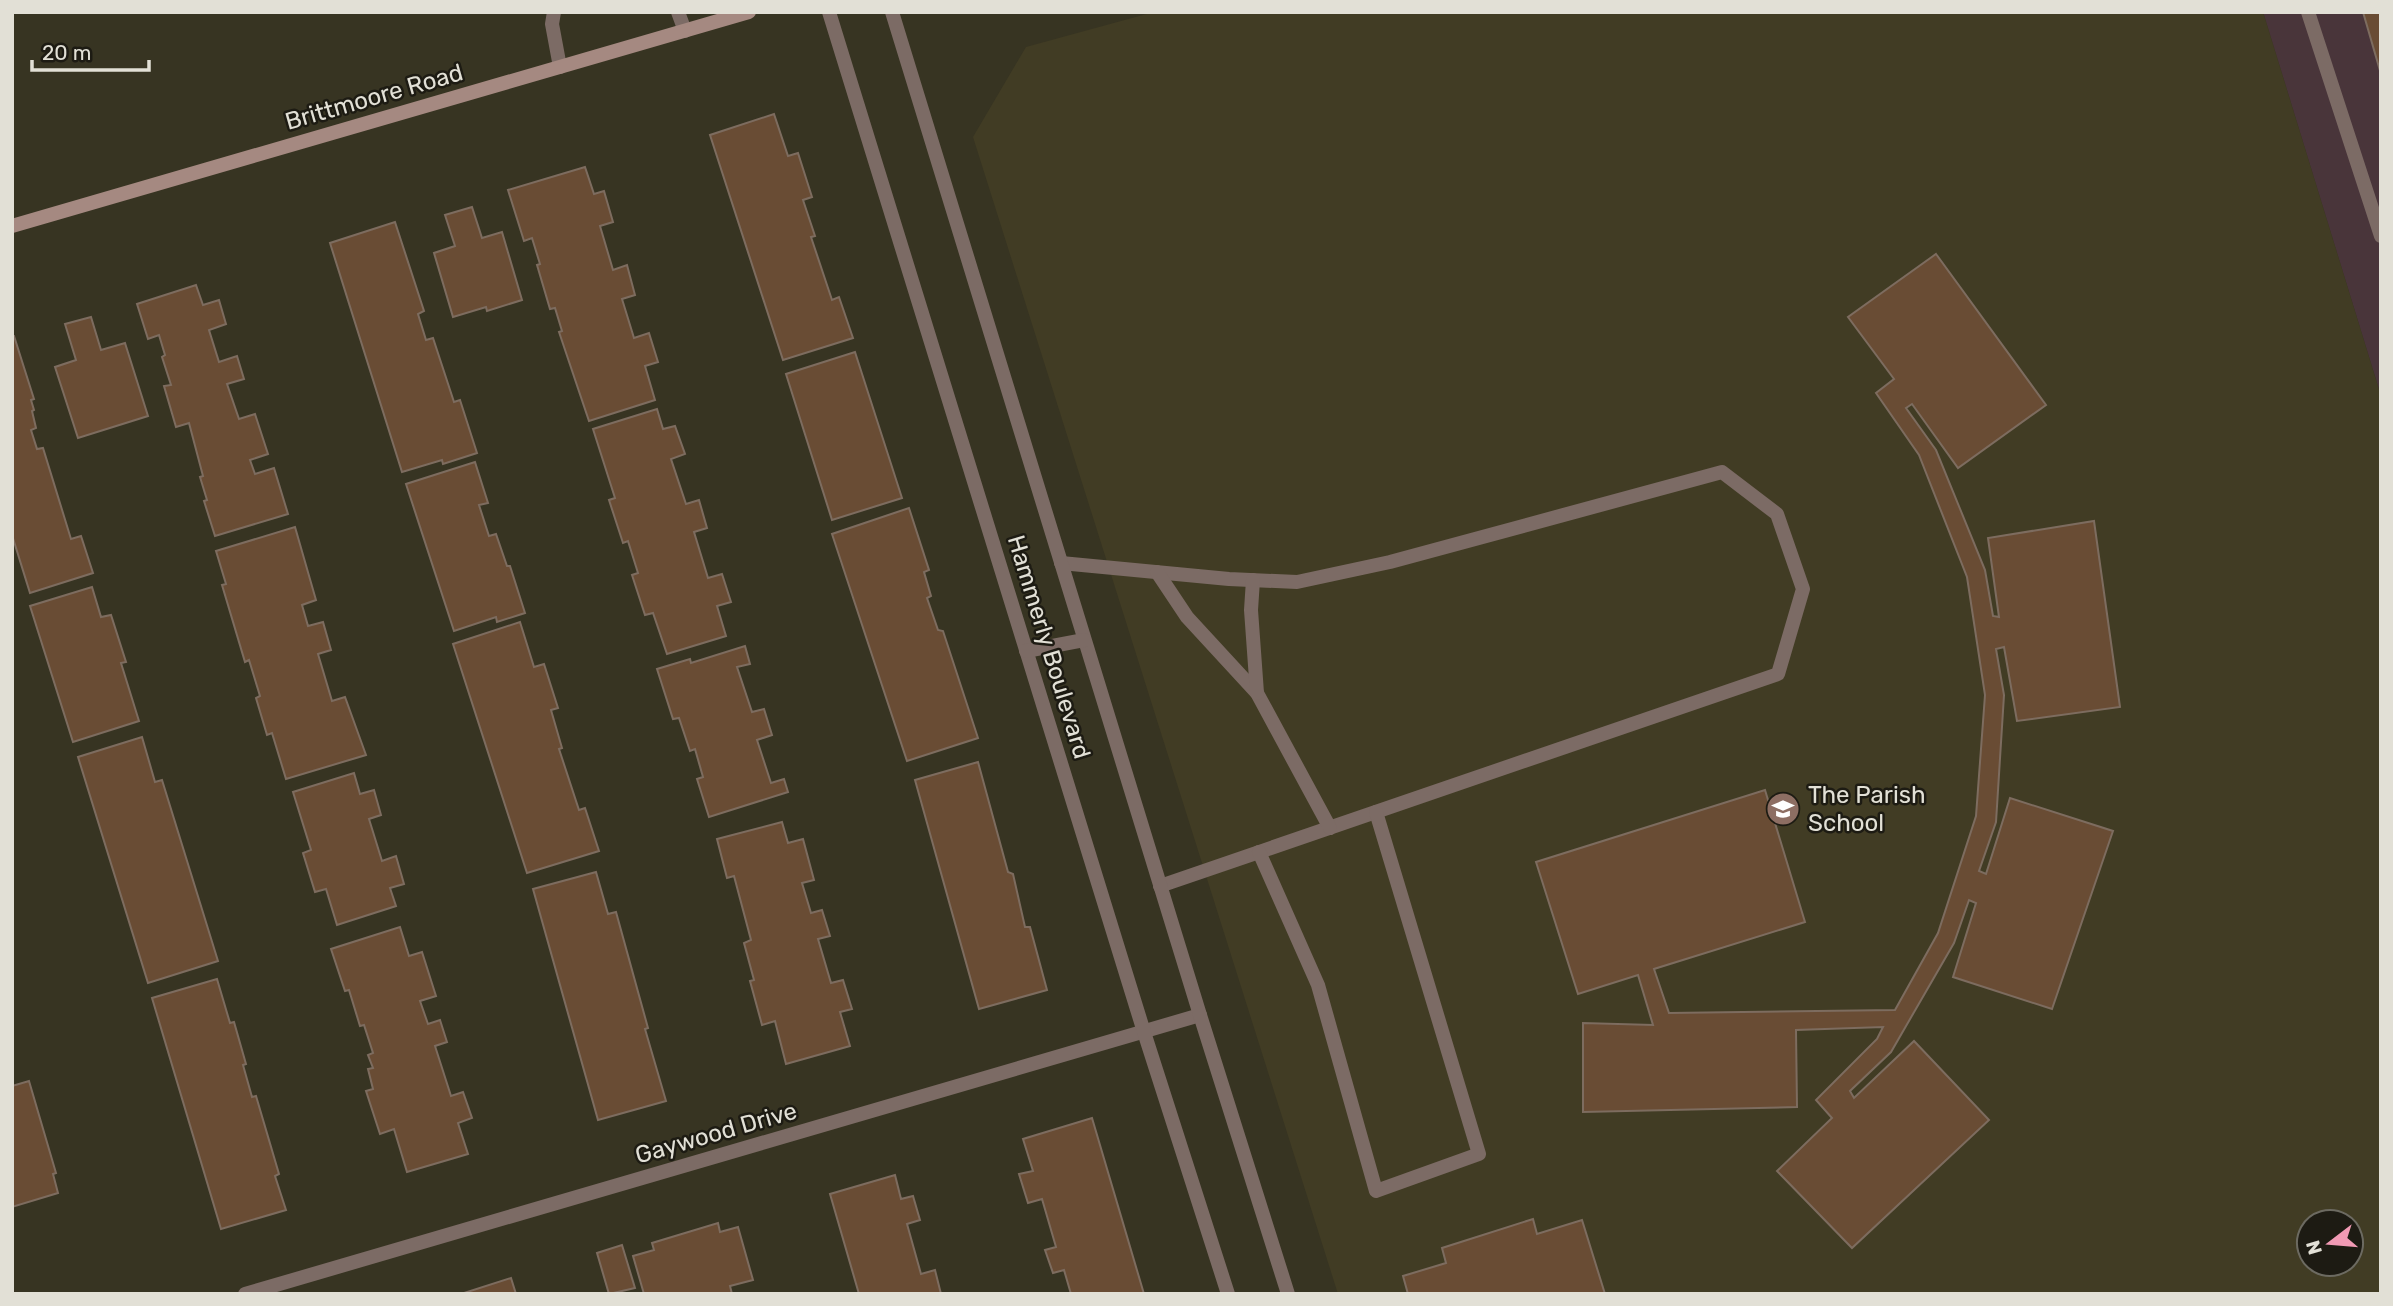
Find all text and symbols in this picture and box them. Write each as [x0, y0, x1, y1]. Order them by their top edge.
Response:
scale bar [32, 28, 149, 72]
text: 20 m [42, 40, 91, 65]
street label: Brittmoore Road [282, 58, 466, 136]
street label: Hammerly Boulevard [1002, 532, 1096, 762]
place label: The Parish School [1808, 781, 1926, 837]
school or university icon: The Parish School [1764, 790, 1802, 828]
street label: Gaywood Drive [632, 1097, 800, 1169]
north arrow [2295, 1208, 2365, 1278]
text: N [2301, 1238, 2327, 1257]

